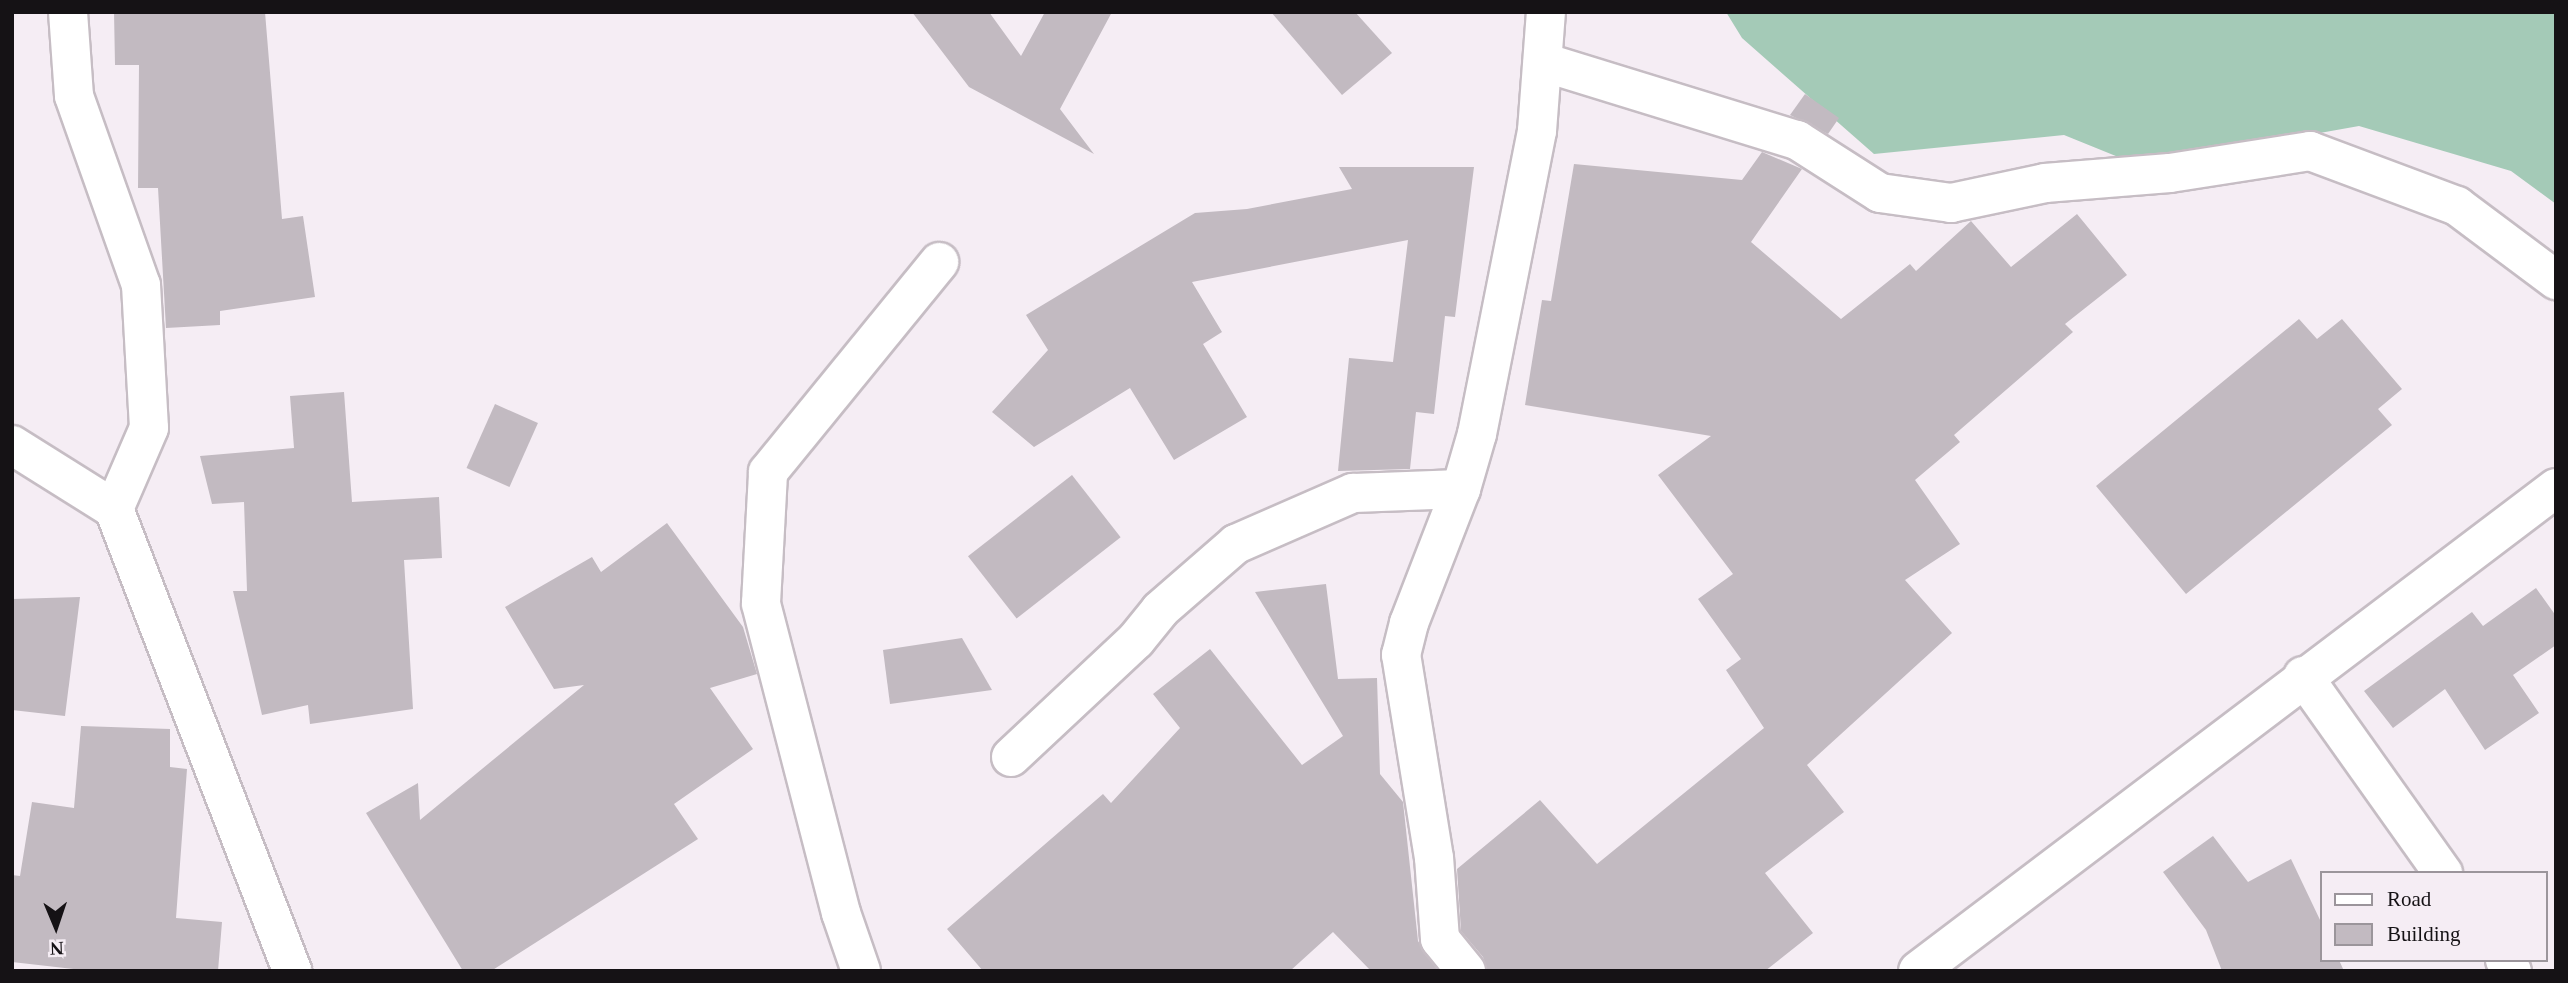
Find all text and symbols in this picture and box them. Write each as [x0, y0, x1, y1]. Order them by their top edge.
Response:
legend [2320, 871, 2547, 962]
text: Road [2387, 887, 2431, 911]
north arrow [21, 892, 91, 962]
text: Building [2387, 922, 2461, 946]
text: N [50, 938, 64, 959]

